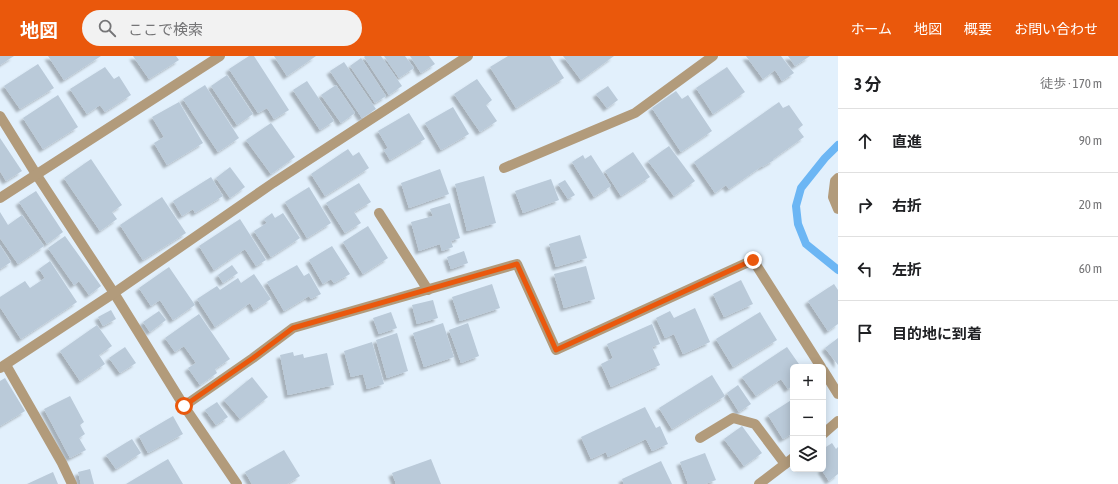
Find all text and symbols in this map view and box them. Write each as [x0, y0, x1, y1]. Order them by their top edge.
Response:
search box [82, 10, 362, 46]
icon: search [96, 17, 118, 39]
text: 地図 [20, 19, 58, 41]
text: ここで検索 [128, 21, 203, 38]
text: ホーム [850, 21, 892, 37]
text: 地図 [914, 21, 942, 37]
text: 概要 [964, 21, 992, 37]
text: お問い合わせ [1014, 21, 1098, 37]
text: 3 分 [854, 74, 881, 94]
text: 徒歩 · 170 m [1040, 76, 1102, 91]
icon: ahead [854, 130, 876, 152]
text: 直進 [892, 133, 922, 150]
text: 90 m [1079, 133, 1102, 148]
icon: right [854, 194, 876, 216]
text: 右折 [892, 197, 922, 214]
text: 20 m [1079, 197, 1102, 212]
route end [744, 251, 762, 269]
icon: left [854, 258, 876, 280]
text: 左折 [892, 261, 922, 278]
text: 60 m [1079, 261, 1102, 276]
icon: arrive [854, 322, 876, 344]
text: 目的地に到着 [892, 325, 982, 342]
map controls [790, 364, 826, 472]
button: + [790, 364, 826, 400]
route start [175, 397, 193, 415]
button: − [790, 400, 826, 436]
button: layers [790, 436, 826, 472]

